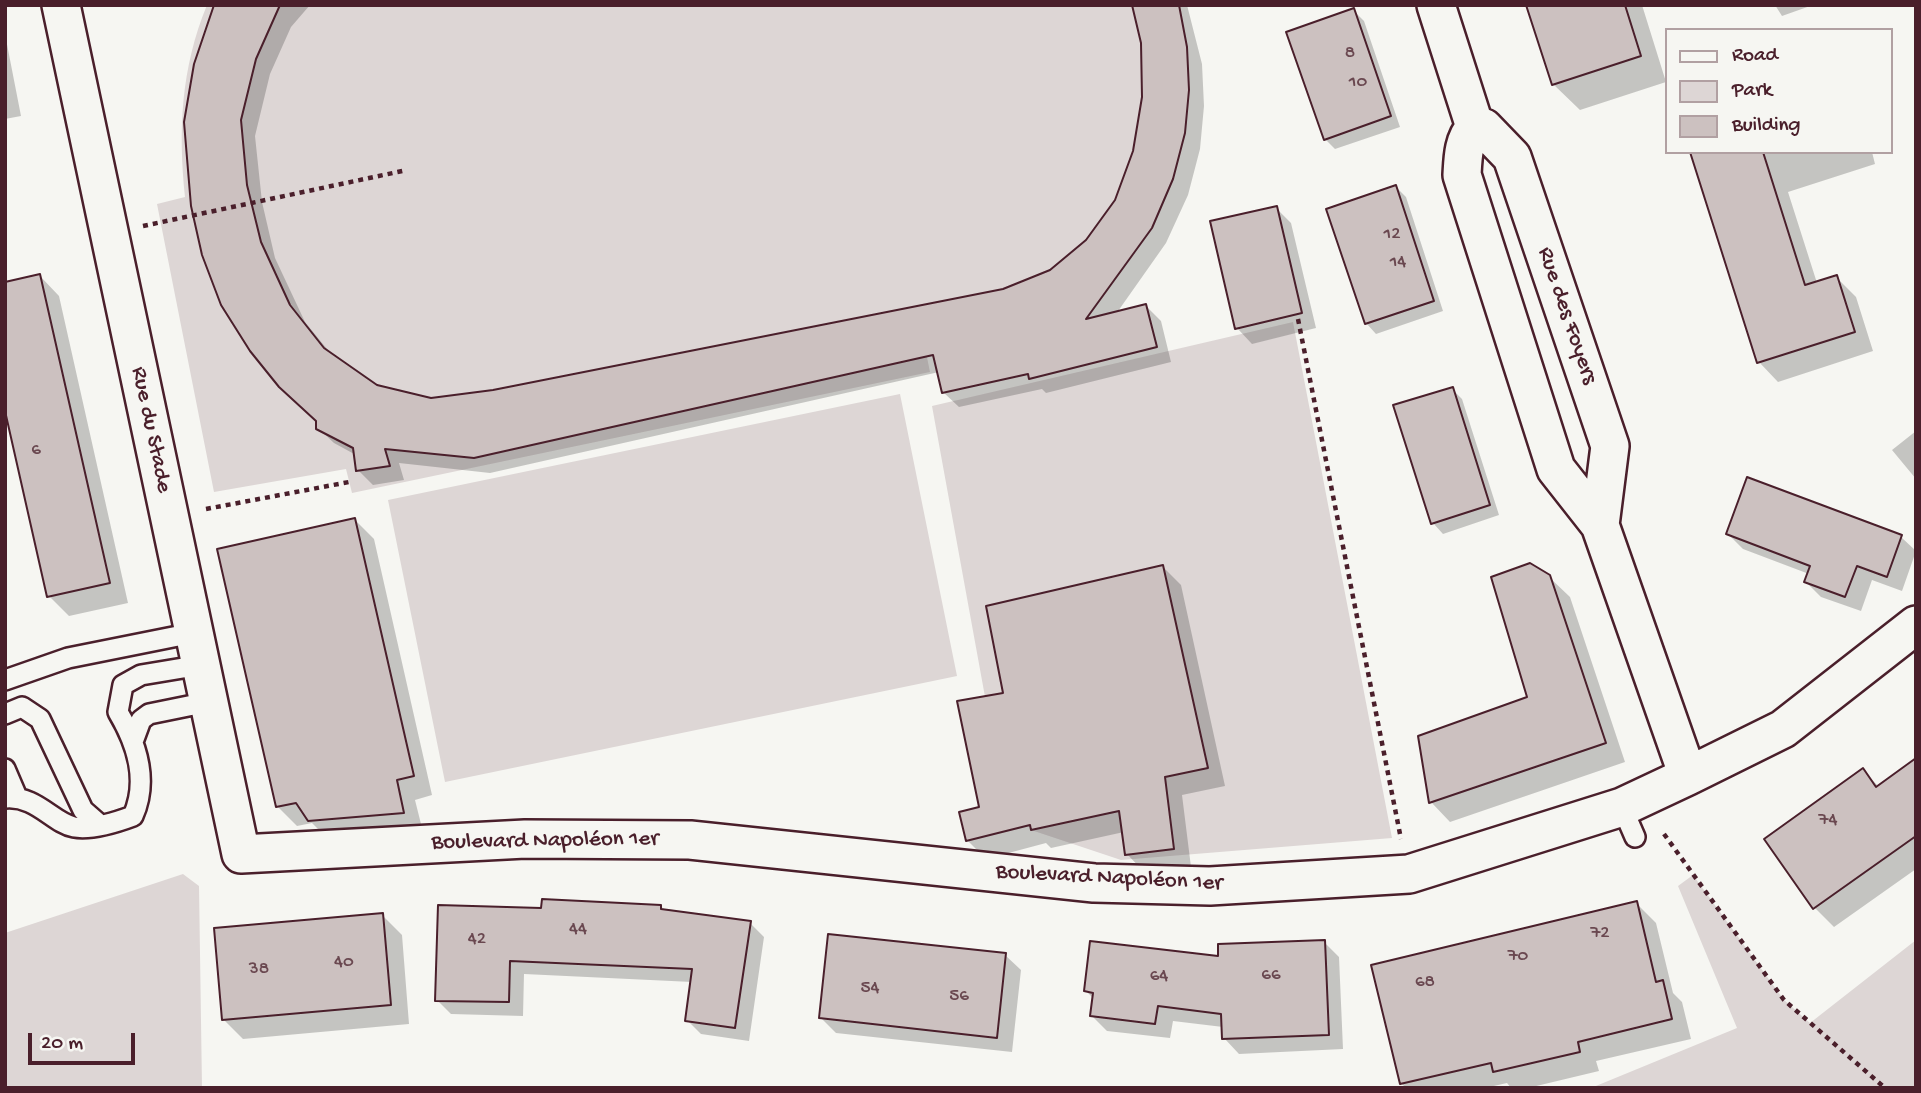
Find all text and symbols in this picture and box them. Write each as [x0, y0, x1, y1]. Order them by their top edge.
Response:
legend [1666, 28, 1893, 154]
house number: 8 [1345, 43, 1355, 65]
text: Road [1732, 44, 1778, 69]
house number: 10 [1349, 72, 1367, 94]
text: Park [1732, 79, 1772, 104]
text: Building [1732, 114, 1801, 139]
house number: 12 [1384, 224, 1400, 246]
street label: Rue des Foyers [1530, 244, 1602, 388]
house number: 14 [1390, 252, 1406, 274]
street label: Rue du Stade [123, 365, 177, 495]
house number: 6 [31, 440, 41, 462]
house number: 74 [1819, 810, 1837, 832]
street label: Boulevard Napoléon 1er [431, 826, 659, 858]
street label: Boulevard Napoléon 1er [995, 859, 1223, 899]
house number: 44 [569, 919, 587, 941]
house number: 72 [1590, 923, 1610, 945]
house number: 42 [468, 929, 486, 951]
house number: 70 [1508, 946, 1528, 968]
house number: 40 [334, 952, 354, 974]
house number: 38 [249, 959, 269, 981]
house number: 66 [1261, 965, 1281, 987]
house number: 64 [1150, 966, 1168, 988]
house number: 68 [1415, 972, 1435, 994]
house number: 54 [861, 978, 879, 1000]
house number: 56 [949, 986, 969, 1008]
scale bar [32, 1020, 138, 1064]
text: 20 m [41, 1032, 83, 1057]

